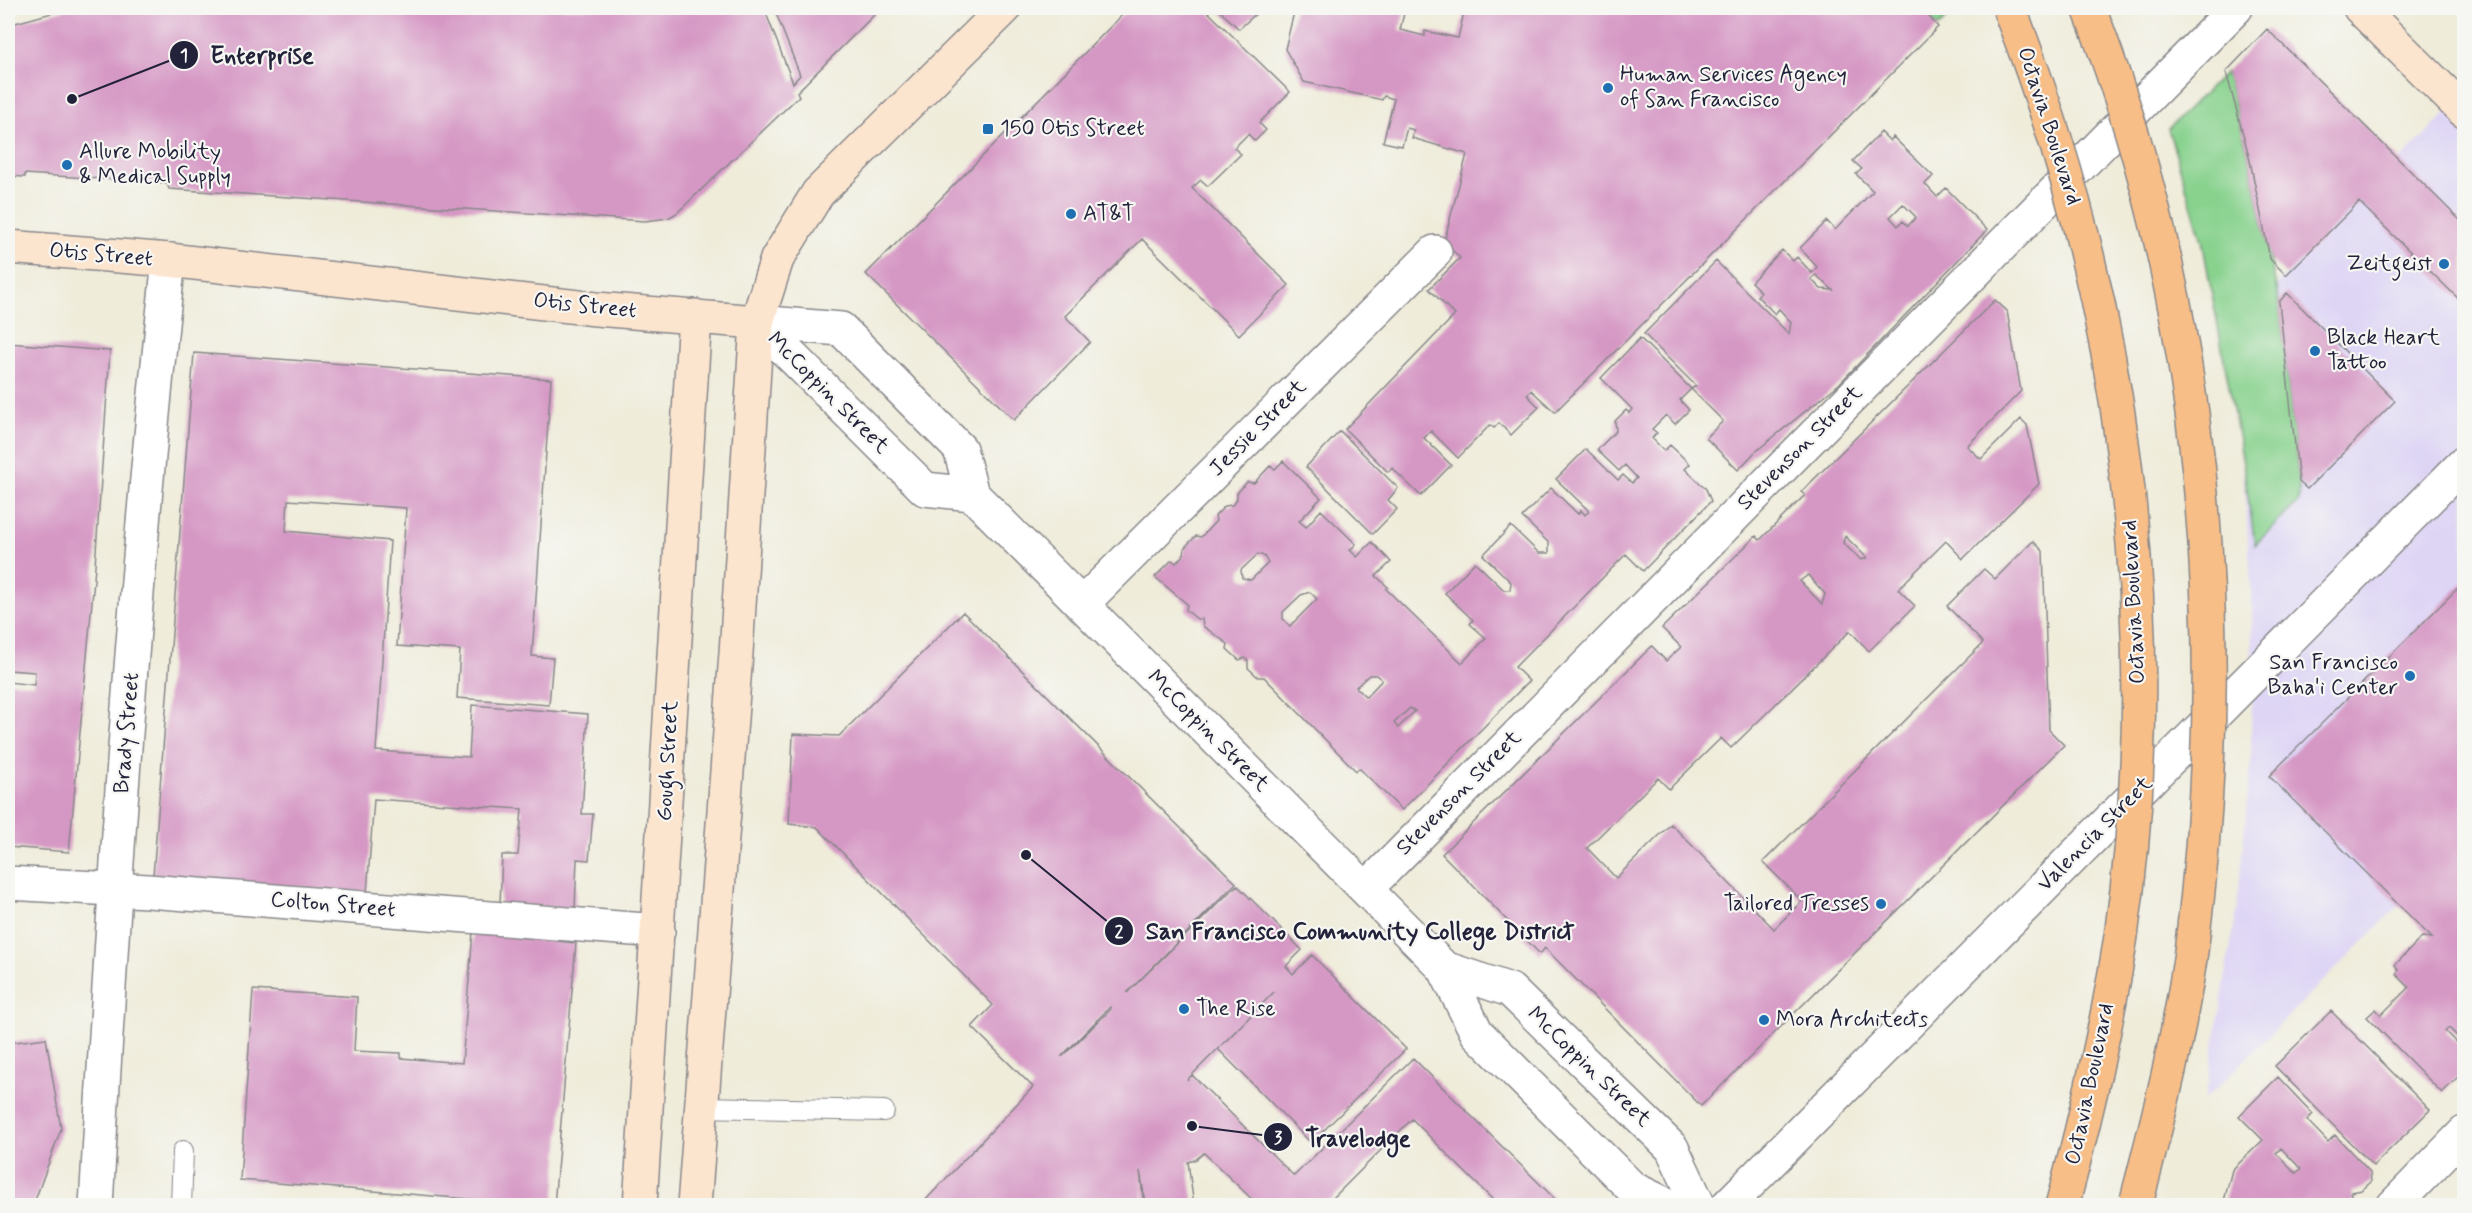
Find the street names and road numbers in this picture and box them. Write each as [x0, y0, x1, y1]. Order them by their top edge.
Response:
street label: Octavia Boulevard [2010, 44, 2088, 208]
street label: Otis Street [48, 237, 154, 273]
street label: Otis Street [532, 287, 638, 325]
street label: McCoppin Street [761, 326, 895, 460]
street label: Jessie Street [1203, 373, 1313, 483]
street label: Stevenson Street [1731, 379, 1869, 517]
street label: Octavia Boulevard [2116, 519, 2152, 685]
street label: McCoppin Street [1141, 664, 1275, 798]
street label: Brady Street [108, 671, 146, 795]
street label: Gough Street [651, 700, 688, 822]
street label: Stevenson Street [1390, 724, 1528, 862]
street label: Valencia Street [2031, 770, 2159, 898]
street label: Colton Street [269, 886, 397, 924]
street label: McCoppin Street [1521, 1001, 1657, 1133]
street label: Octavia Boulevard [2059, 1001, 2121, 1167]

